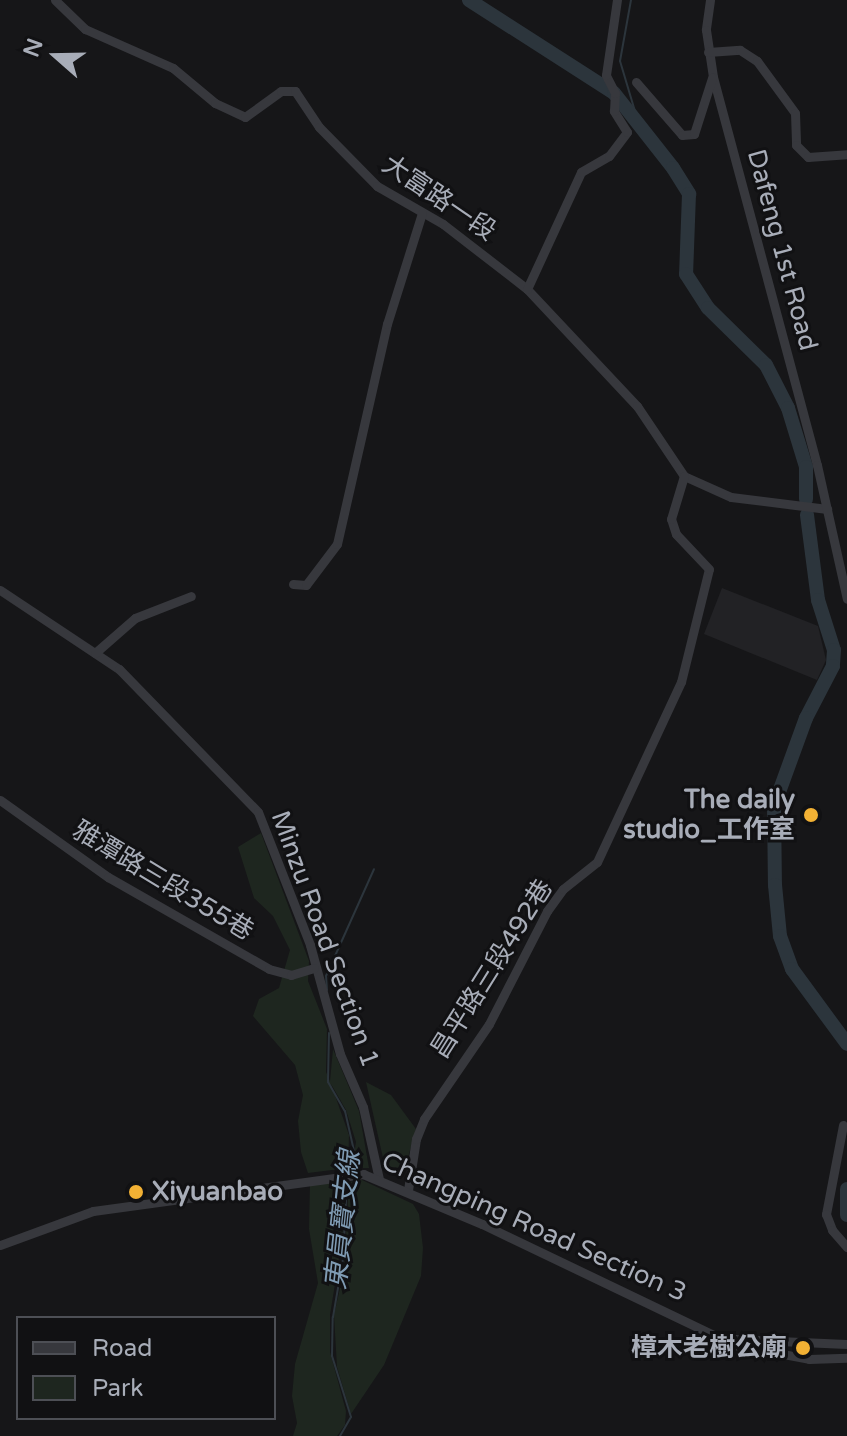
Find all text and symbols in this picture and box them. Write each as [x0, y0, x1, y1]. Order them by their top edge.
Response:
north arrow [16, 16, 96, 96]
text: N [18, 35, 49, 61]
street label: Dafeng 1st Road [740, 146, 824, 354]
street label: 大富路一段 [376, 149, 502, 247]
place label: The daily studio_工作室 [623, 784, 795, 846]
marker: The daily studio_工作室 [802, 806, 820, 824]
street label: Minzu Road Section 1 [264, 807, 386, 1071]
street label: 雅潭路三段355巷 [67, 815, 259, 947]
street label: 昌平路三段492巷 [424, 874, 560, 1064]
street label: Changping Road Section 3 [377, 1146, 691, 1308]
water label: 東員寶支線 [319, 1149, 367, 1291]
place label: Xiyuanbao [152, 1176, 283, 1208]
marker: Xiyuanbao [127, 1183, 145, 1201]
legend [16, 1316, 276, 1420]
place label: 樟木老樹公廟 [631, 1332, 787, 1364]
text: Road [92, 1334, 152, 1363]
marker: 樟木老樹公廟 [794, 1339, 812, 1357]
text: Park [92, 1374, 143, 1403]

